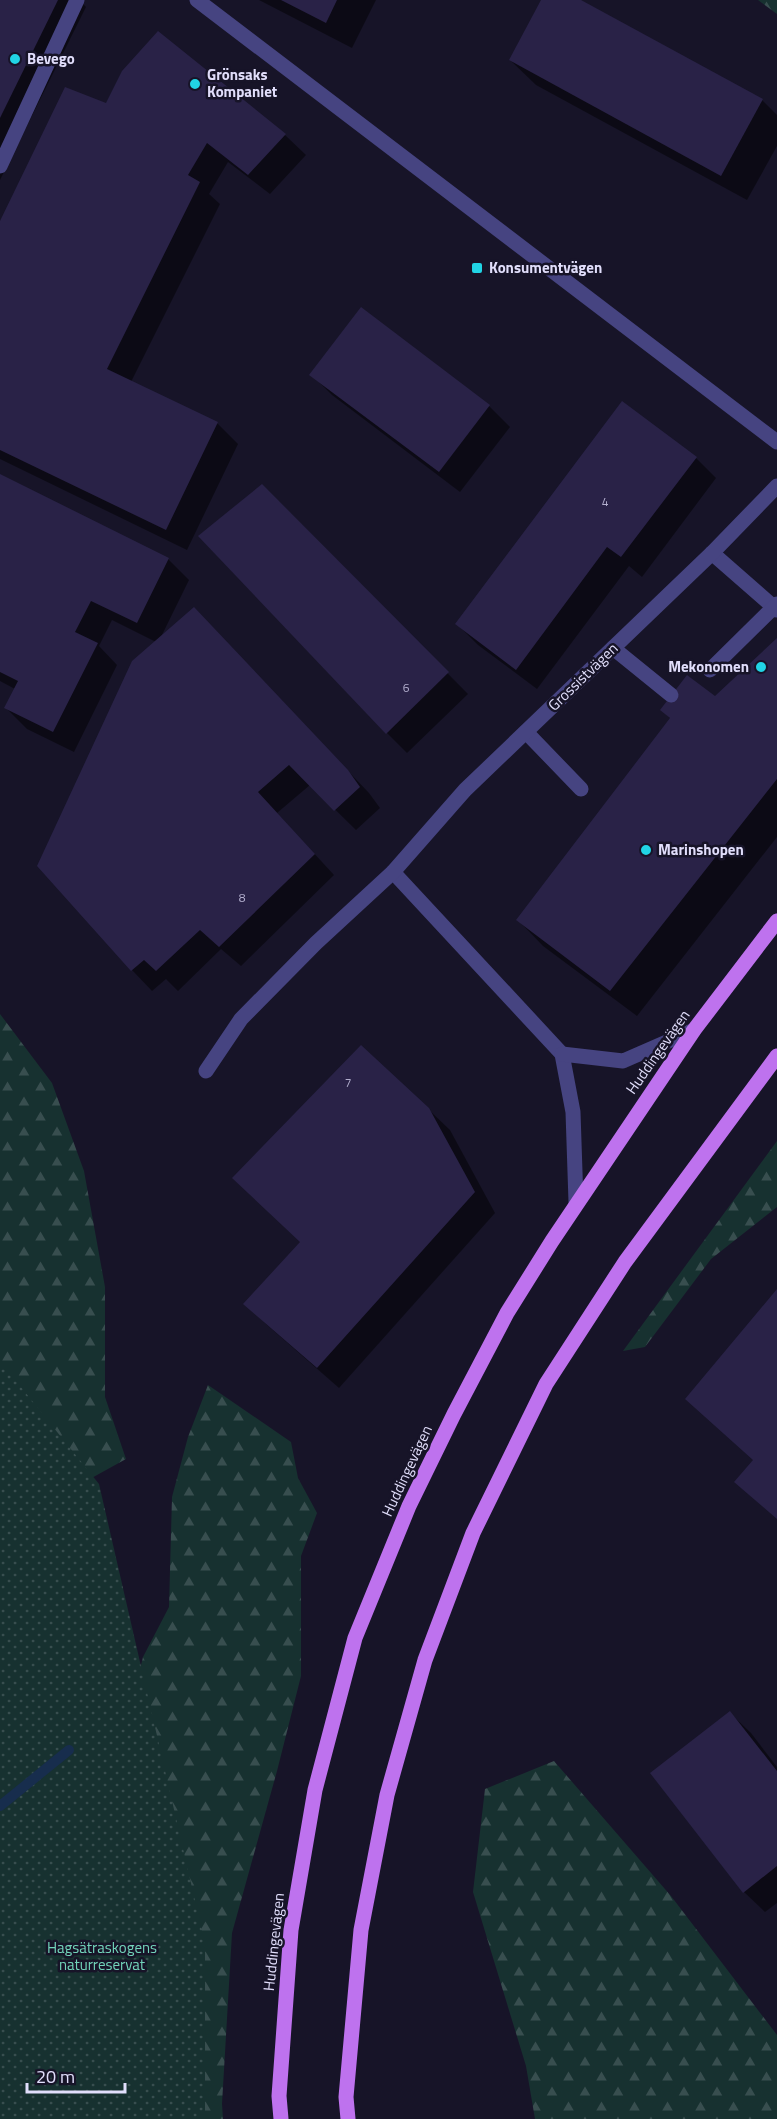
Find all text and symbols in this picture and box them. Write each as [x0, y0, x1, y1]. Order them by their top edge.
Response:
place label: Bevego [27, 47, 75, 70]
marker: Bevego [8, 52, 22, 66]
place label: Grönsaks Kompaniet [207, 63, 278, 103]
marker: Grönsaks Kompaniet [188, 77, 202, 91]
place label: Konsumentvägen [489, 256, 602, 279]
marker: Konsumentvägen [470, 261, 484, 275]
house number: 4 [602, 492, 609, 511]
street label: Grossistvägen [542, 637, 623, 716]
place label: Mekonomen [668, 655, 749, 678]
marker: Mekonomen [754, 660, 768, 674]
house number: 6 [403, 678, 410, 697]
place label: Marinshopen [658, 838, 744, 861]
marker: Marinshopen [639, 843, 653, 857]
house number: 8 [239, 888, 246, 907]
street label: Huddingevägen [620, 1005, 695, 1099]
house number: 7 [345, 1073, 351, 1092]
street label: Huddingevägen [375, 1421, 438, 1520]
street label: Huddingevägen [257, 1892, 290, 1992]
park label: Hagsätraskogens naturreservat [47, 1936, 157, 1976]
scale bar [27, 2056, 124, 2094]
text: 20 m [36, 2063, 75, 2090]

